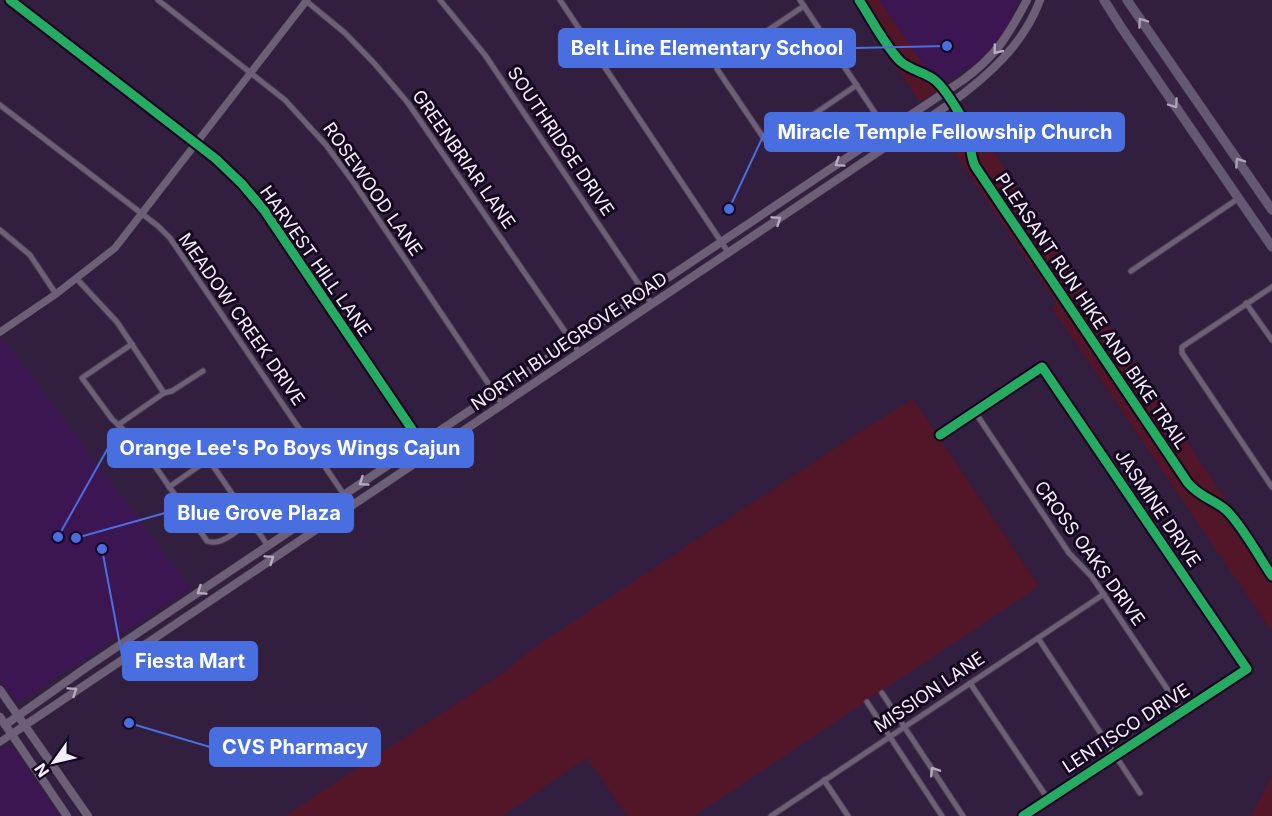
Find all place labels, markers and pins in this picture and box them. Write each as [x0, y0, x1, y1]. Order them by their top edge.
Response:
callout: Belt Line Elementary School [559, 29, 855, 67]
callout: Miracle Temple Fellowship Church [765, 113, 1124, 151]
callout: Orange Lee's Po Boys Wings Cajun [108, 429, 473, 467]
callout: Blue Grove Plaza [165, 494, 353, 532]
callout: Fiesta Mart [123, 642, 257, 680]
callout: CVS Pharmacy [210, 728, 380, 766]

